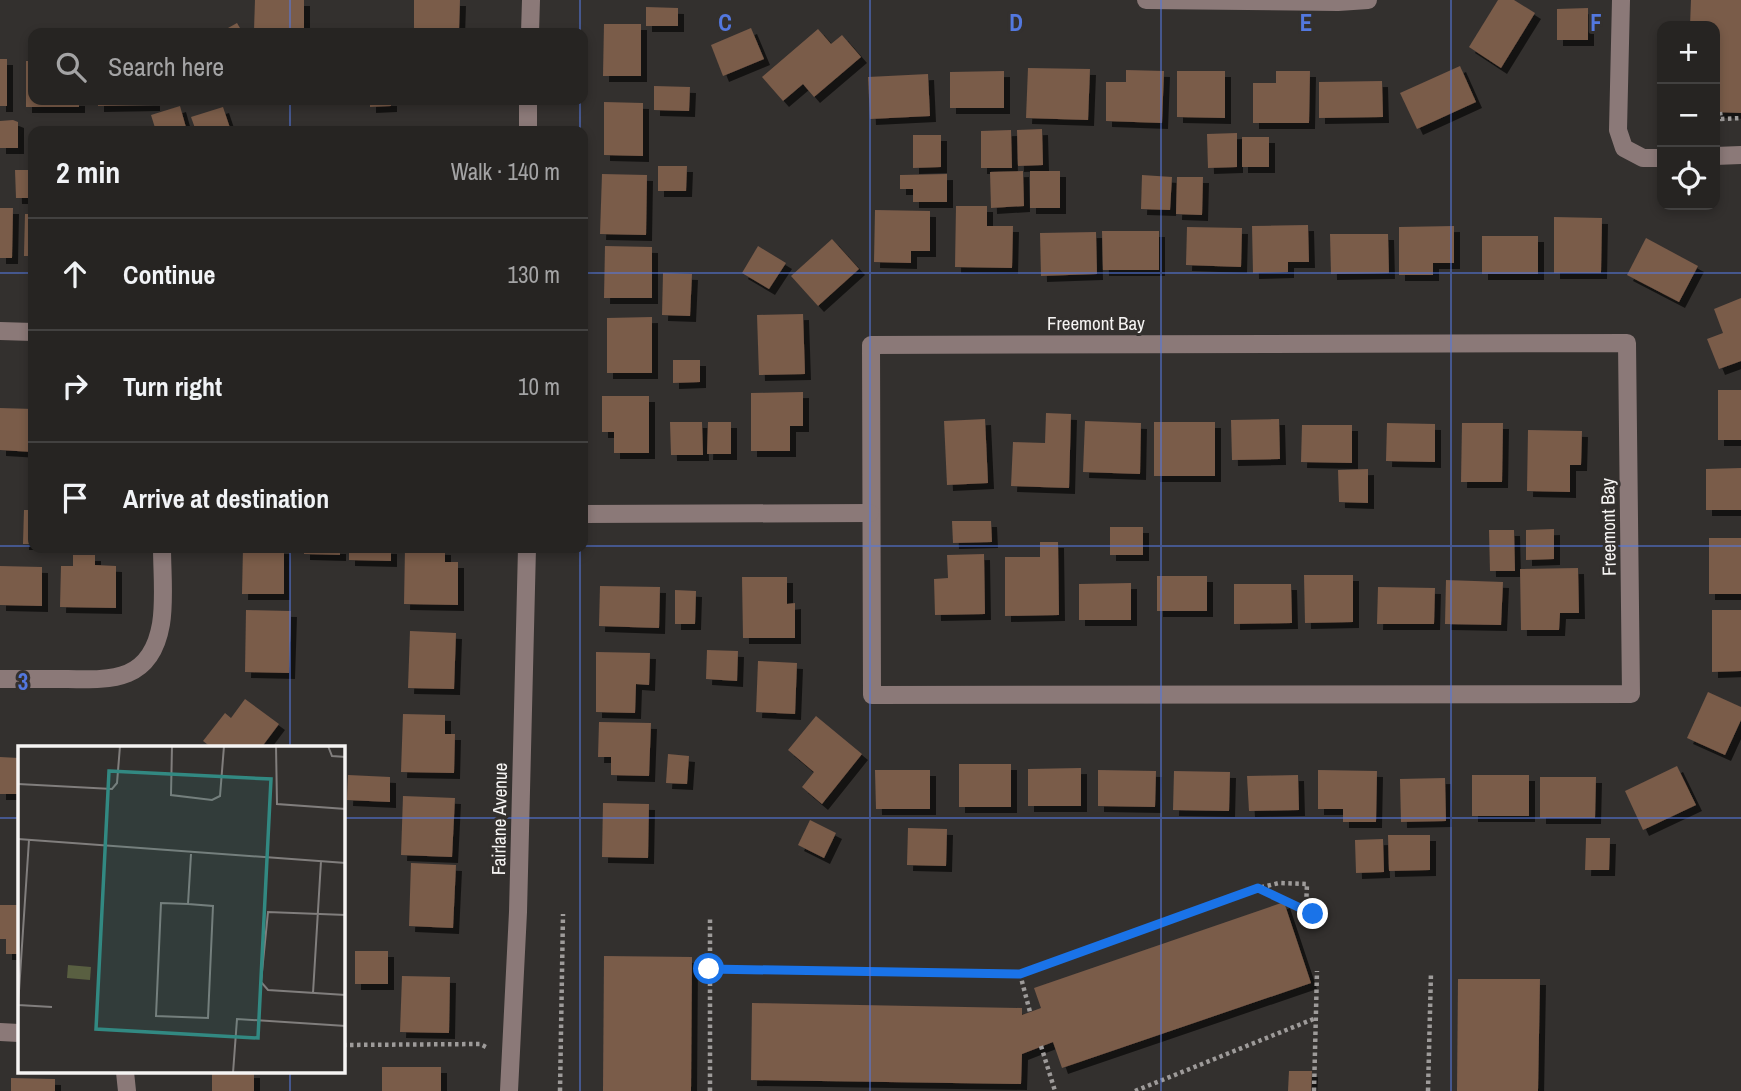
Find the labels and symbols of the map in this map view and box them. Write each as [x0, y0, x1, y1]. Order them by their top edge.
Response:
text: C [718, 7, 732, 38]
text: D [1009, 7, 1023, 38]
text: E [1300, 7, 1312, 38]
text: F [1590, 7, 1602, 38]
street label: Freemont Bay [1047, 310, 1145, 336]
street label: Freemont Bay [1594, 478, 1622, 576]
text: 3 [18, 666, 28, 697]
inset map [18, 746, 345, 1074]
street label: Fairlane Avenue [485, 763, 513, 875]
route end [1297, 898, 1328, 929]
route start [693, 953, 724, 984]

